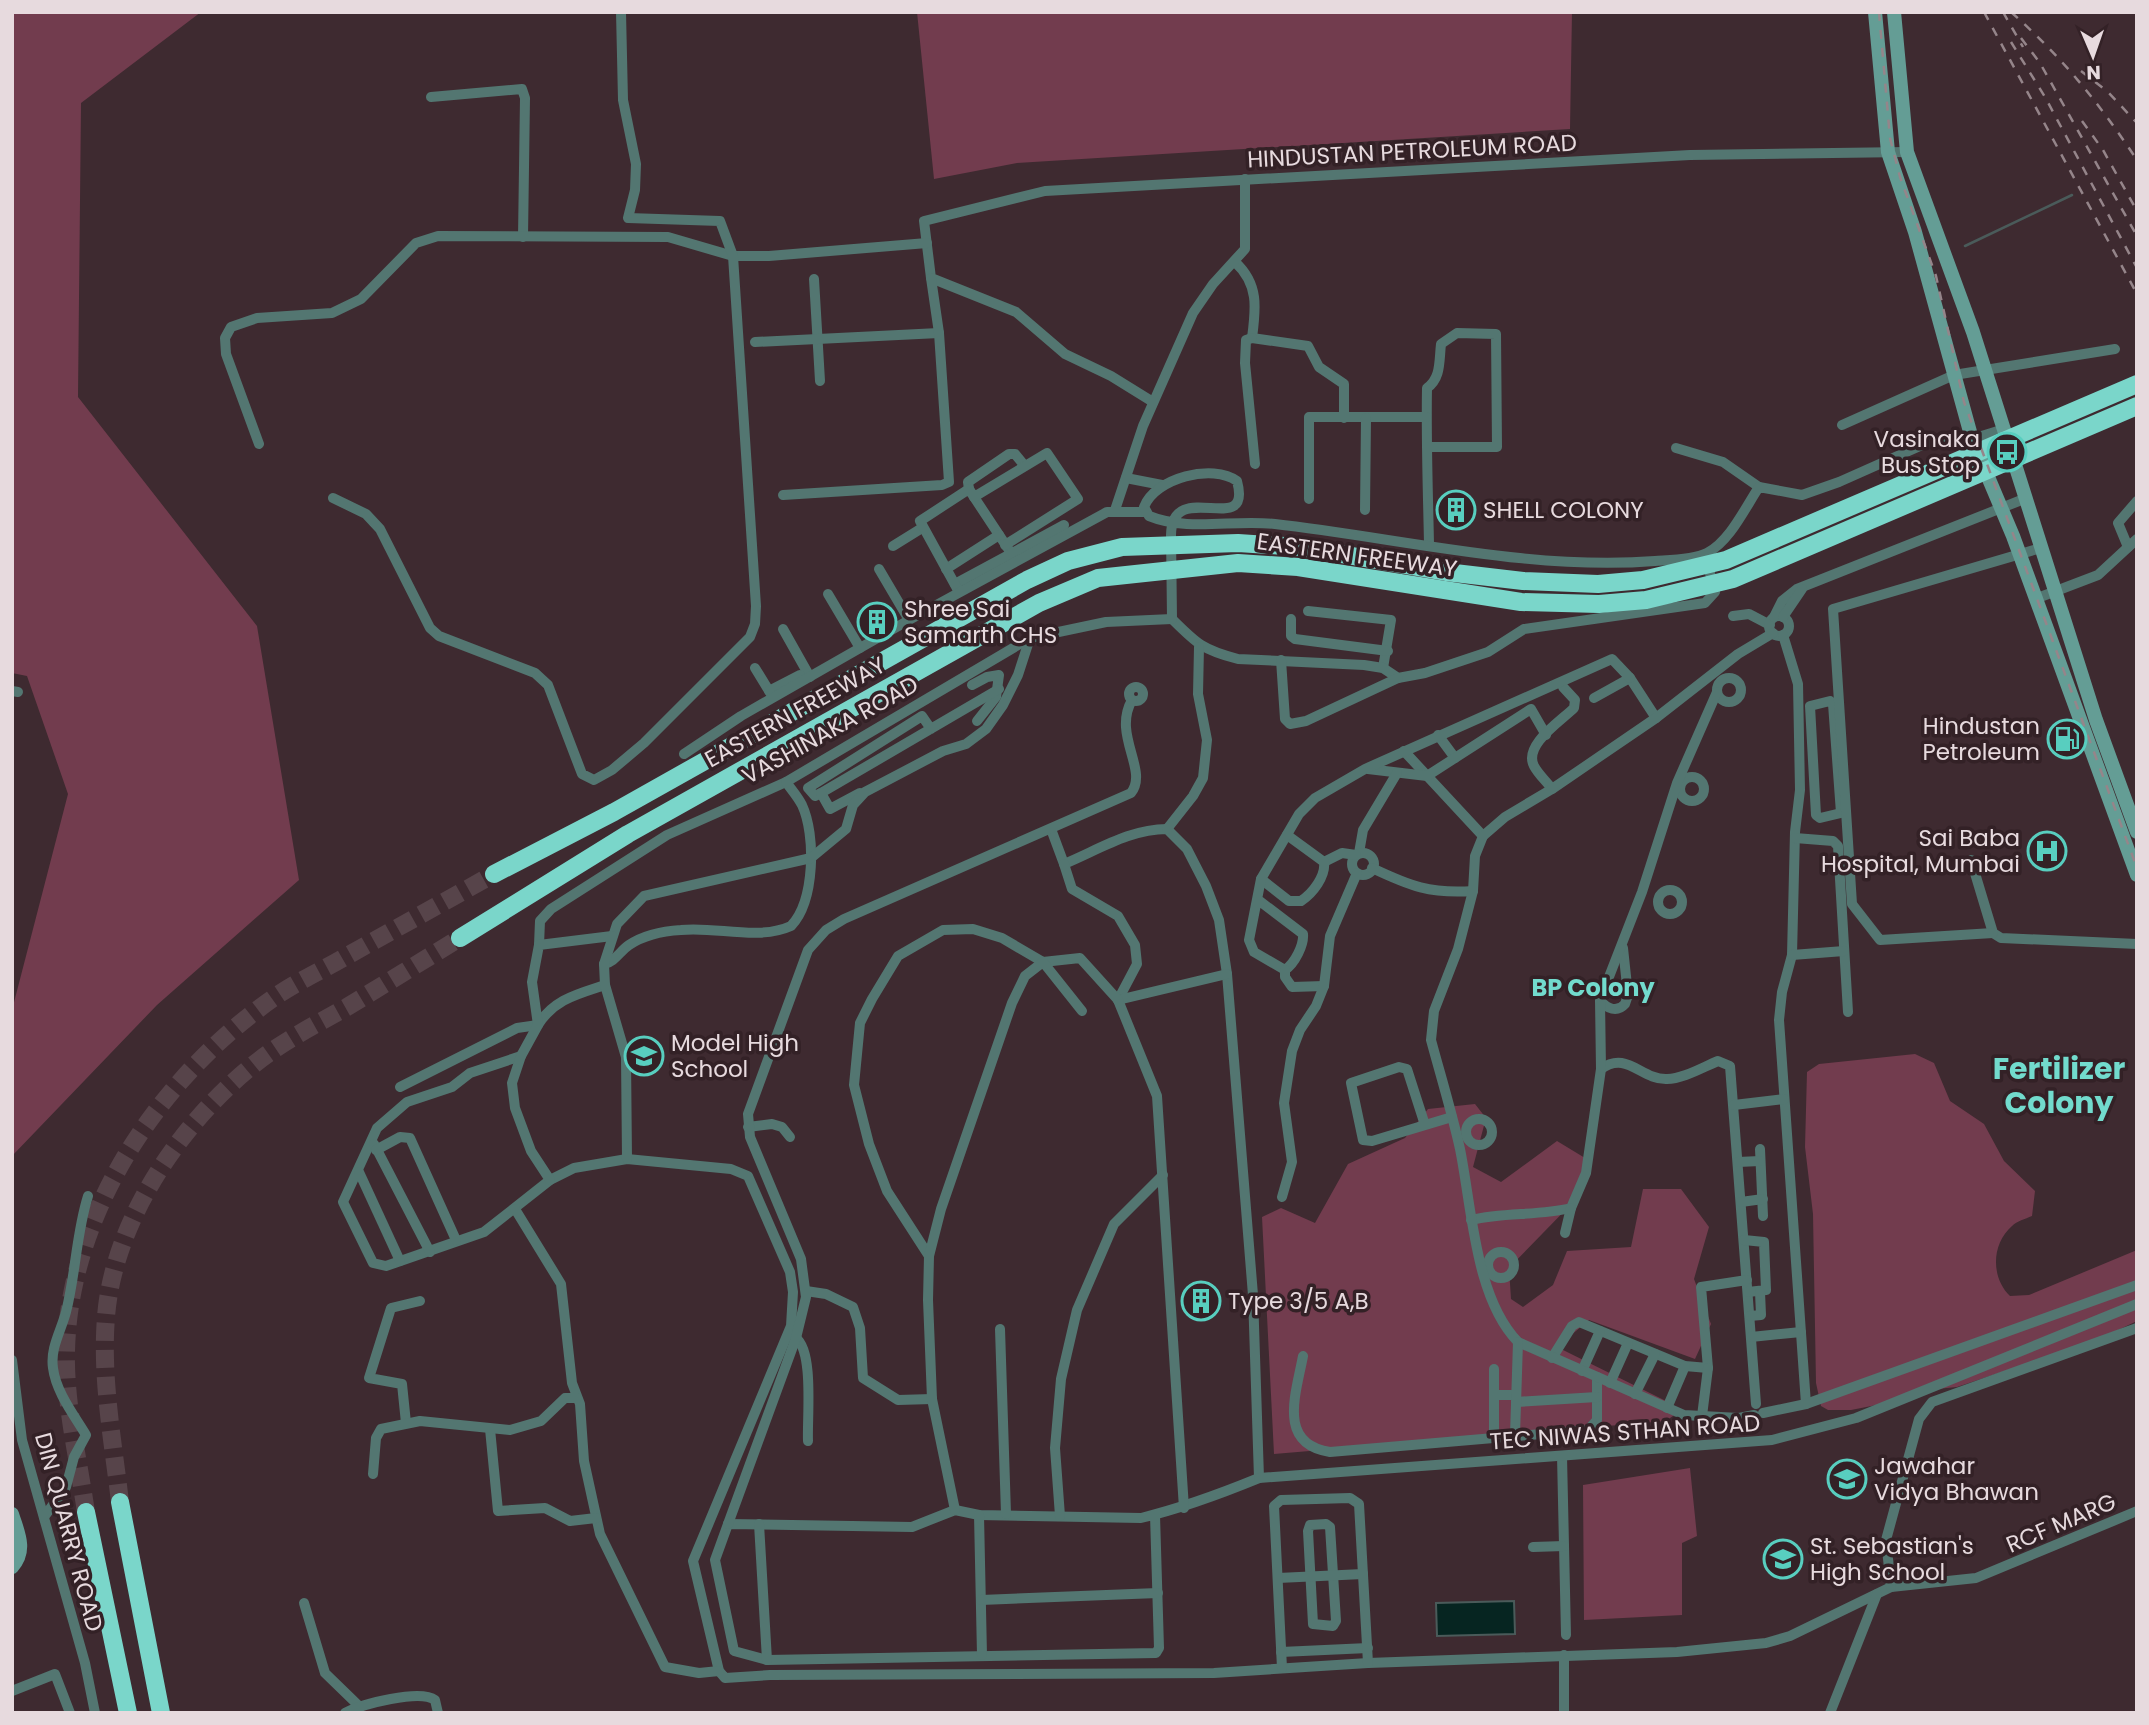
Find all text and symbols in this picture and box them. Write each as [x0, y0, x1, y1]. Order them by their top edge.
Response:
north arrow [2058, 21, 2128, 91]
text: N [2086, 59, 2101, 86]
street label: HINDUSTAN PETROLEUM ROAD [1246, 126, 1578, 176]
place label: Vasinaka Bus Stop [1874, 423, 1980, 481]
bus stop icon: Vasinaka Bus Stop [1986, 431, 2028, 473]
building icon: SHELL COLONY [1435, 489, 1477, 531]
place label: SHELL COLONY [1483, 494, 1644, 526]
street label: EASTERN FREEWAY [1255, 525, 1459, 585]
place label: Shree Sai Samarth CHS [904, 593, 1057, 651]
building icon: Shree Sai Samarth CHS [856, 601, 898, 643]
street label: EASTERN FREEWAY [699, 649, 891, 775]
street label: VASHINAKA ROAD [736, 668, 924, 792]
place label: Hindustan Petroleum [1922, 710, 2040, 768]
fuel station icon: Hindustan Petroleum [2046, 718, 2088, 760]
place label: Sai Baba Hospital, Mumbai [1821, 822, 2020, 880]
hospital icon: Sai Baba Hospital, Mumbai [2026, 830, 2068, 872]
district label: BP Colony [1531, 971, 1655, 1004]
place label: Model High School [671, 1027, 799, 1085]
school or university icon: Model High School [623, 1035, 665, 1077]
district label: Fertilizer Colony [1993, 1047, 2125, 1124]
building icon: Type 3/5 A,B [1180, 1280, 1222, 1322]
place label: Type 3/5 A,B [1228, 1285, 1369, 1317]
street label: TEC NIWAS STHAN ROAD [1489, 1407, 1761, 1457]
street label: DIN QUARRY ROAD [27, 1429, 111, 1635]
place label: Jawahar Vidya Bhawan [1874, 1450, 2039, 1508]
school or university icon: Jawahar Vidya Bhawan [1826, 1458, 1868, 1500]
street label: RCF MARG [2001, 1485, 2121, 1561]
place label: St. Sebastian's High School [1810, 1530, 1974, 1588]
school or university icon: St. Sebastian's High School [1762, 1538, 1804, 1580]

